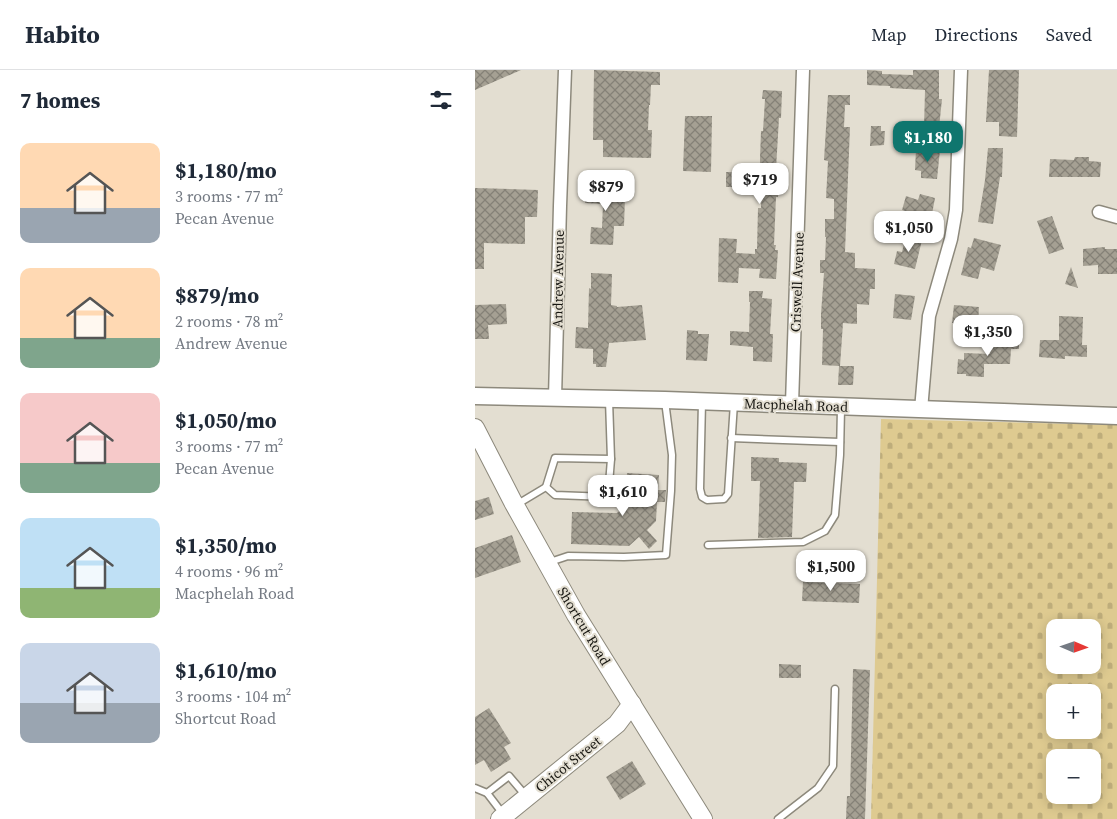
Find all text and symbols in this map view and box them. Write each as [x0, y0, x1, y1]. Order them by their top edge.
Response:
text: Habito [25, 18, 100, 51]
text: Map [871, 22, 907, 47]
text: Directions [935, 22, 1018, 47]
text: Saved [1046, 22, 1092, 47]
text: 7 homes [20, 86, 100, 115]
icon: filters [427, 86, 455, 114]
pin: $1,180 [887, 121, 969, 163]
text: $1,180 [904, 126, 952, 148]
text: $1,180/mo [175, 156, 277, 185]
pin: $719 [730, 162, 790, 205]
icon: home [60, 163, 120, 223]
text: $719 [743, 168, 777, 190]
pin: $879 [576, 170, 636, 212]
text: $879 [589, 175, 623, 197]
text: 3 rooms · 77 m² [175, 185, 283, 207]
text: Pecan Avenue [175, 207, 274, 229]
pin: $1,050 [868, 210, 950, 253]
text: $1,050 [885, 216, 933, 238]
street label: Andrew Avenue [547, 230, 569, 328]
street label: Criswell Avenue [785, 232, 809, 332]
text: $879/mo [175, 281, 259, 310]
icon: home [60, 288, 120, 348]
text: 2 rooms · 78 m² [175, 310, 283, 332]
pin: $1,350 [947, 314, 1029, 357]
text: $1,350 [964, 320, 1012, 342]
text: Andrew Avenue [175, 332, 287, 354]
street label: Macphelah Road [744, 393, 848, 417]
text: $1,050/mo [175, 406, 277, 435]
icon: home [60, 413, 120, 473]
text: 3 rooms · 77 m² [175, 435, 283, 457]
text: Pecan Avenue [175, 457, 274, 479]
pin: $1,610 [582, 474, 664, 517]
text: $1,610 [599, 480, 647, 502]
text: $1,350/mo [175, 531, 277, 560]
icon: home [60, 538, 120, 598]
pin: $1,500 [790, 550, 872, 592]
text: $1,500 [807, 555, 855, 577]
text: 4 rooms · 96 m² [175, 560, 283, 582]
text: Macphelah Road [175, 582, 294, 604]
street label: Shortcut Road [553, 583, 615, 669]
north arrow [1046, 619, 1101, 674]
map controls [1046, 619, 1101, 804]
text: $1,610/mo [175, 656, 277, 685]
icon: home [60, 663, 120, 723]
button: + [1046, 684, 1101, 739]
text: 3 rooms · 104 m² [175, 685, 291, 707]
text: Shortcut Road [175, 707, 276, 729]
street label: Chicot Street [531, 731, 606, 797]
button: − [1046, 749, 1101, 804]

